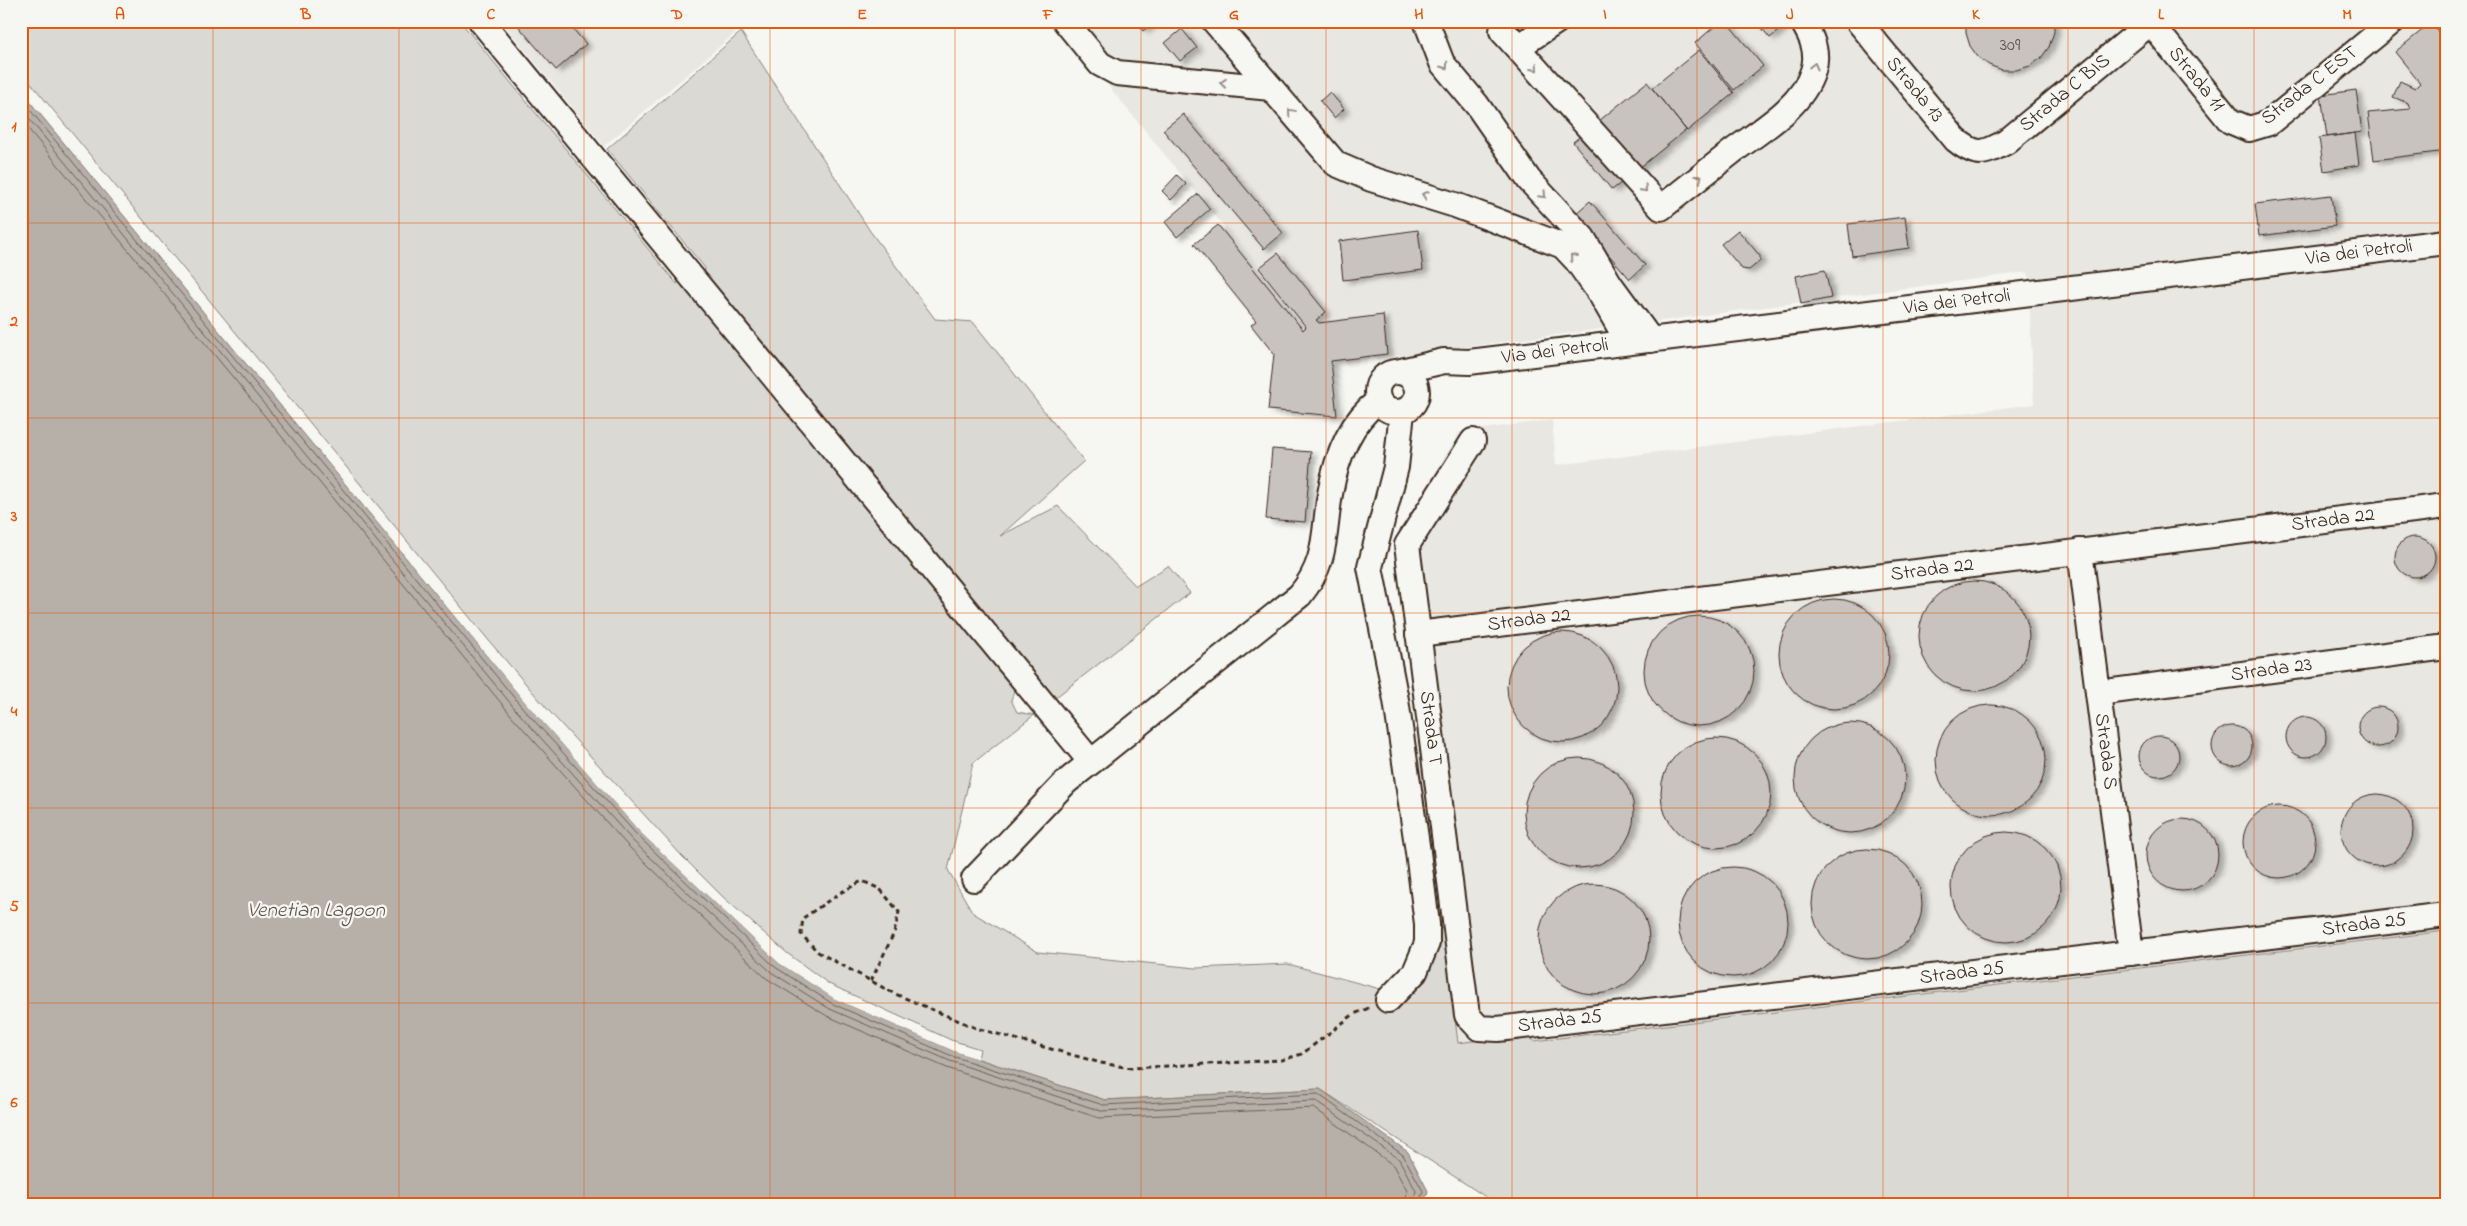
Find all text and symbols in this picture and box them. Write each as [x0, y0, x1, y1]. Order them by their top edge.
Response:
text: A [115, 3, 125, 27]
text: B [300, 3, 312, 27]
text: C [487, 3, 496, 27]
text: D [670, 3, 683, 27]
text: E [857, 3, 867, 27]
text: F [1042, 3, 1054, 27]
text: G [1229, 3, 1239, 27]
text: H [1414, 3, 1424, 27]
text: I [1603, 3, 1607, 27]
text: J [1786, 3, 1794, 27]
text: K [1972, 3, 1981, 27]
text: L [2158, 3, 2165, 27]
text: M [2342, 3, 2352, 27]
house number: 309 [2000, 33, 2021, 59]
street label: Strada C EST [2255, 39, 2365, 133]
street label: Strada 11 [2161, 40, 2232, 118]
street label: Strada C BIS [2013, 47, 2117, 140]
street label: Strada 13 [1878, 50, 1951, 129]
one-way arrow [1439, 60, 1448, 70]
one-way arrow [1529, 62, 1538, 71]
one-way arrow [1808, 63, 1818, 71]
one-way arrow [1218, 78, 1226, 89]
one-way arrow [1289, 109, 1297, 118]
text: 1 [11, 115, 17, 139]
one-way arrow [1693, 175, 1702, 183]
one-way arrow [1638, 183, 1647, 192]
one-way arrow [1537, 189, 1546, 198]
one-way arrow [1421, 191, 1429, 201]
street label: Via dei Petroli [2303, 232, 2414, 274]
one-way arrow [1570, 254, 1579, 263]
street label: Via dei Petroli [1901, 281, 2012, 323]
text: 2 [9, 310, 18, 334]
street label: Via dei Petroli [1499, 330, 1610, 373]
street label: Strada 22 [2290, 501, 2376, 540]
text: 3 [10, 505, 18, 529]
street label: Strada 22 [1889, 550, 1975, 590]
street label: Strada 22 [1486, 601, 1572, 640]
street label: Strada 23 [2229, 650, 2314, 690]
street label: Strada T [1411, 689, 1450, 767]
text: 4 [10, 700, 18, 724]
street label: Strada S [2086, 712, 2125, 791]
text: 5 [9, 895, 19, 919]
water label: Venetian Lagoon [247, 896, 385, 927]
street label: Strada 25 [2320, 905, 2408, 944]
street label: Strada 25 [1918, 954, 2006, 993]
street label: Strada 25 [1516, 1002, 1604, 1041]
text: 6 [9, 1091, 18, 1115]

